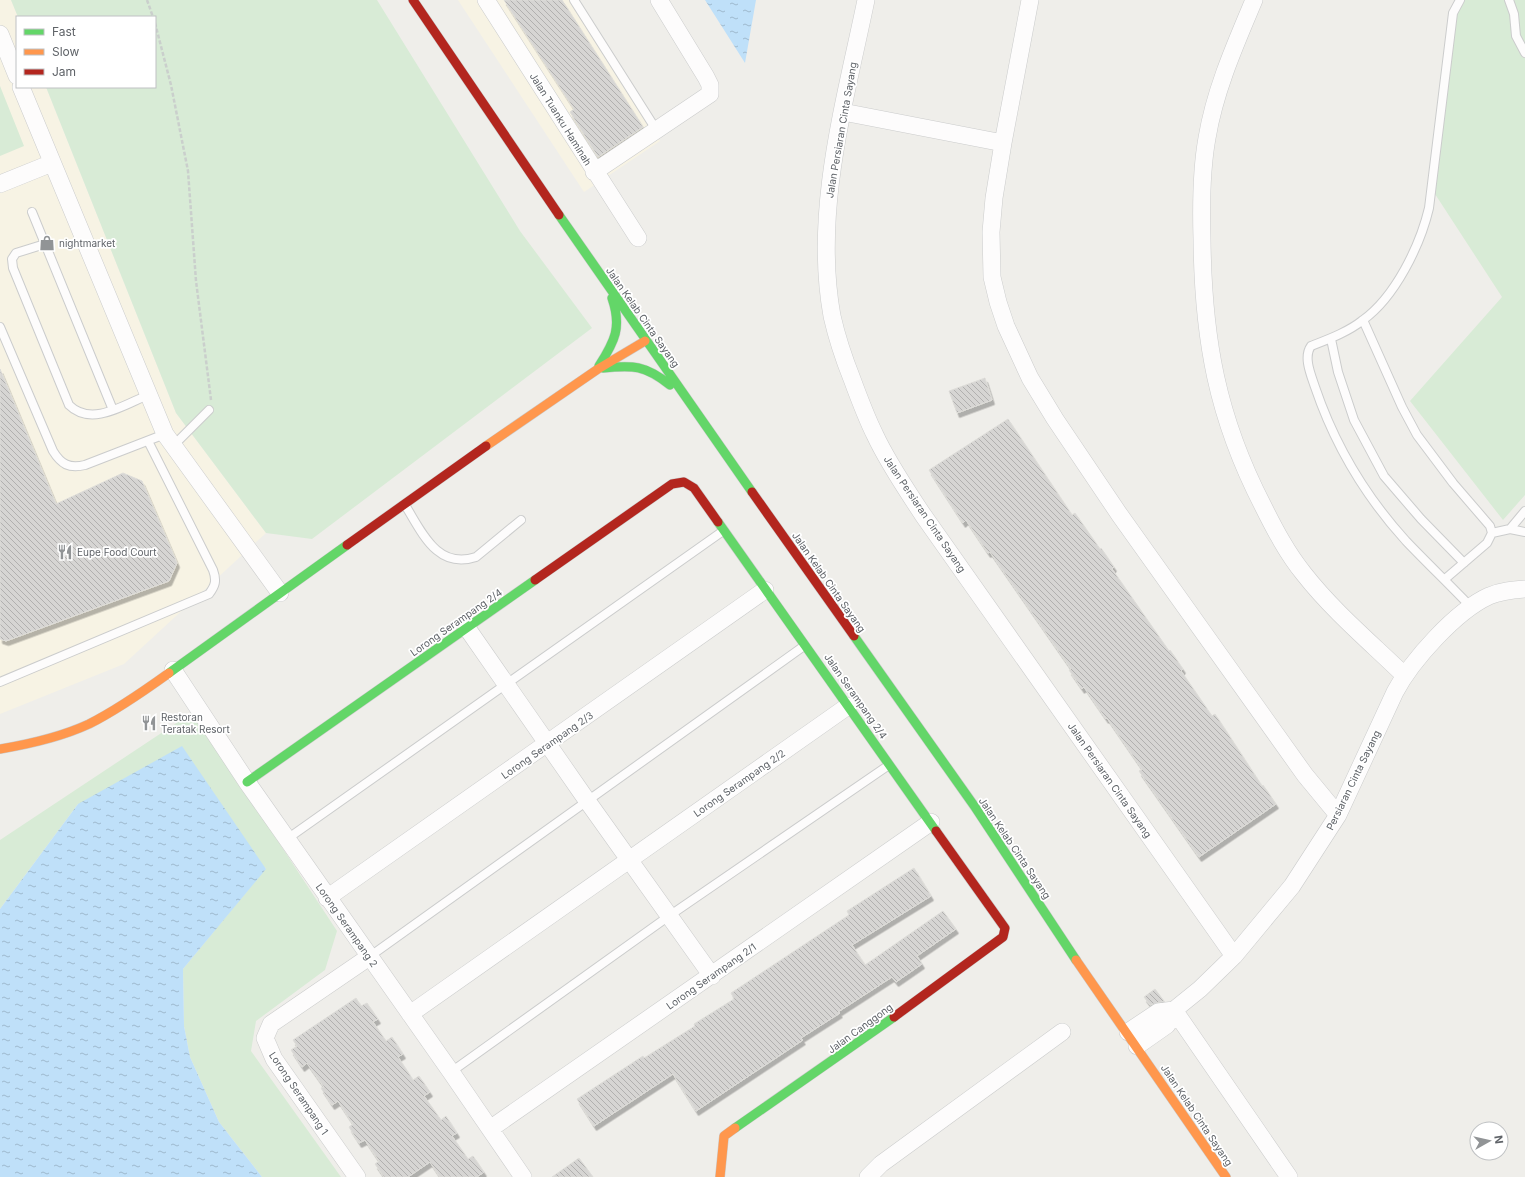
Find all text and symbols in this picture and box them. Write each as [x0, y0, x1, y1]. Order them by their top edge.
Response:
legend [16, 16, 156, 88]
text: Fast [52, 24, 76, 39]
text: Slow [52, 44, 80, 59]
street label: Jalan Persiaran Cinta Sayang [823, 61, 859, 199]
text: Jam [52, 64, 76, 79]
street label: Jalan Tuanku Haminah [528, 70, 595, 168]
shop icon: nightmarket [38, 234, 56, 252]
place label: nightmarket [59, 237, 116, 249]
street label: Jalan Kelab Cinta Sayang [604, 265, 682, 369]
street label: Jalan Persiaran Cinta Sayang [881, 453, 969, 575]
street label: Jalan Kelab Cinta Sayang [790, 530, 868, 634]
restaurant icon: Eupe Food Court [56, 543, 74, 561]
place label: Eupe Food Court [77, 546, 157, 558]
street label: Lorong Serampang 2/4 [408, 586, 504, 658]
street label: Jalan Serampang 2/4 [822, 651, 890, 741]
street label: Lorong Serampang 2/3 [499, 709, 595, 781]
place label: Restoran Teratak Resort [161, 711, 230, 735]
restaurant icon: Restoran Teratak Resort [140, 714, 158, 732]
street label: Jalan Persiaran Cinta Sayang [1066, 720, 1154, 840]
street label: Persiaran Cinta Sayang [1324, 728, 1382, 832]
street label: Lorong Serampang 2/2 [691, 747, 787, 819]
street label: Jalan Kelab Cinta Sayang [977, 795, 1053, 901]
street label: Lorong Serampang 2 [314, 881, 380, 969]
street label: Lorong Serampang 2/1 [664, 940, 758, 1012]
street label: Jalan Canggong [825, 1000, 895, 1056]
street label: Lorong Serampang 1 [267, 1049, 331, 1137]
street label: Jalan Kelab Cinta Sayang [1159, 1062, 1235, 1168]
north arrow [1469, 1121, 1509, 1161]
text: N [1491, 1134, 1506, 1145]

